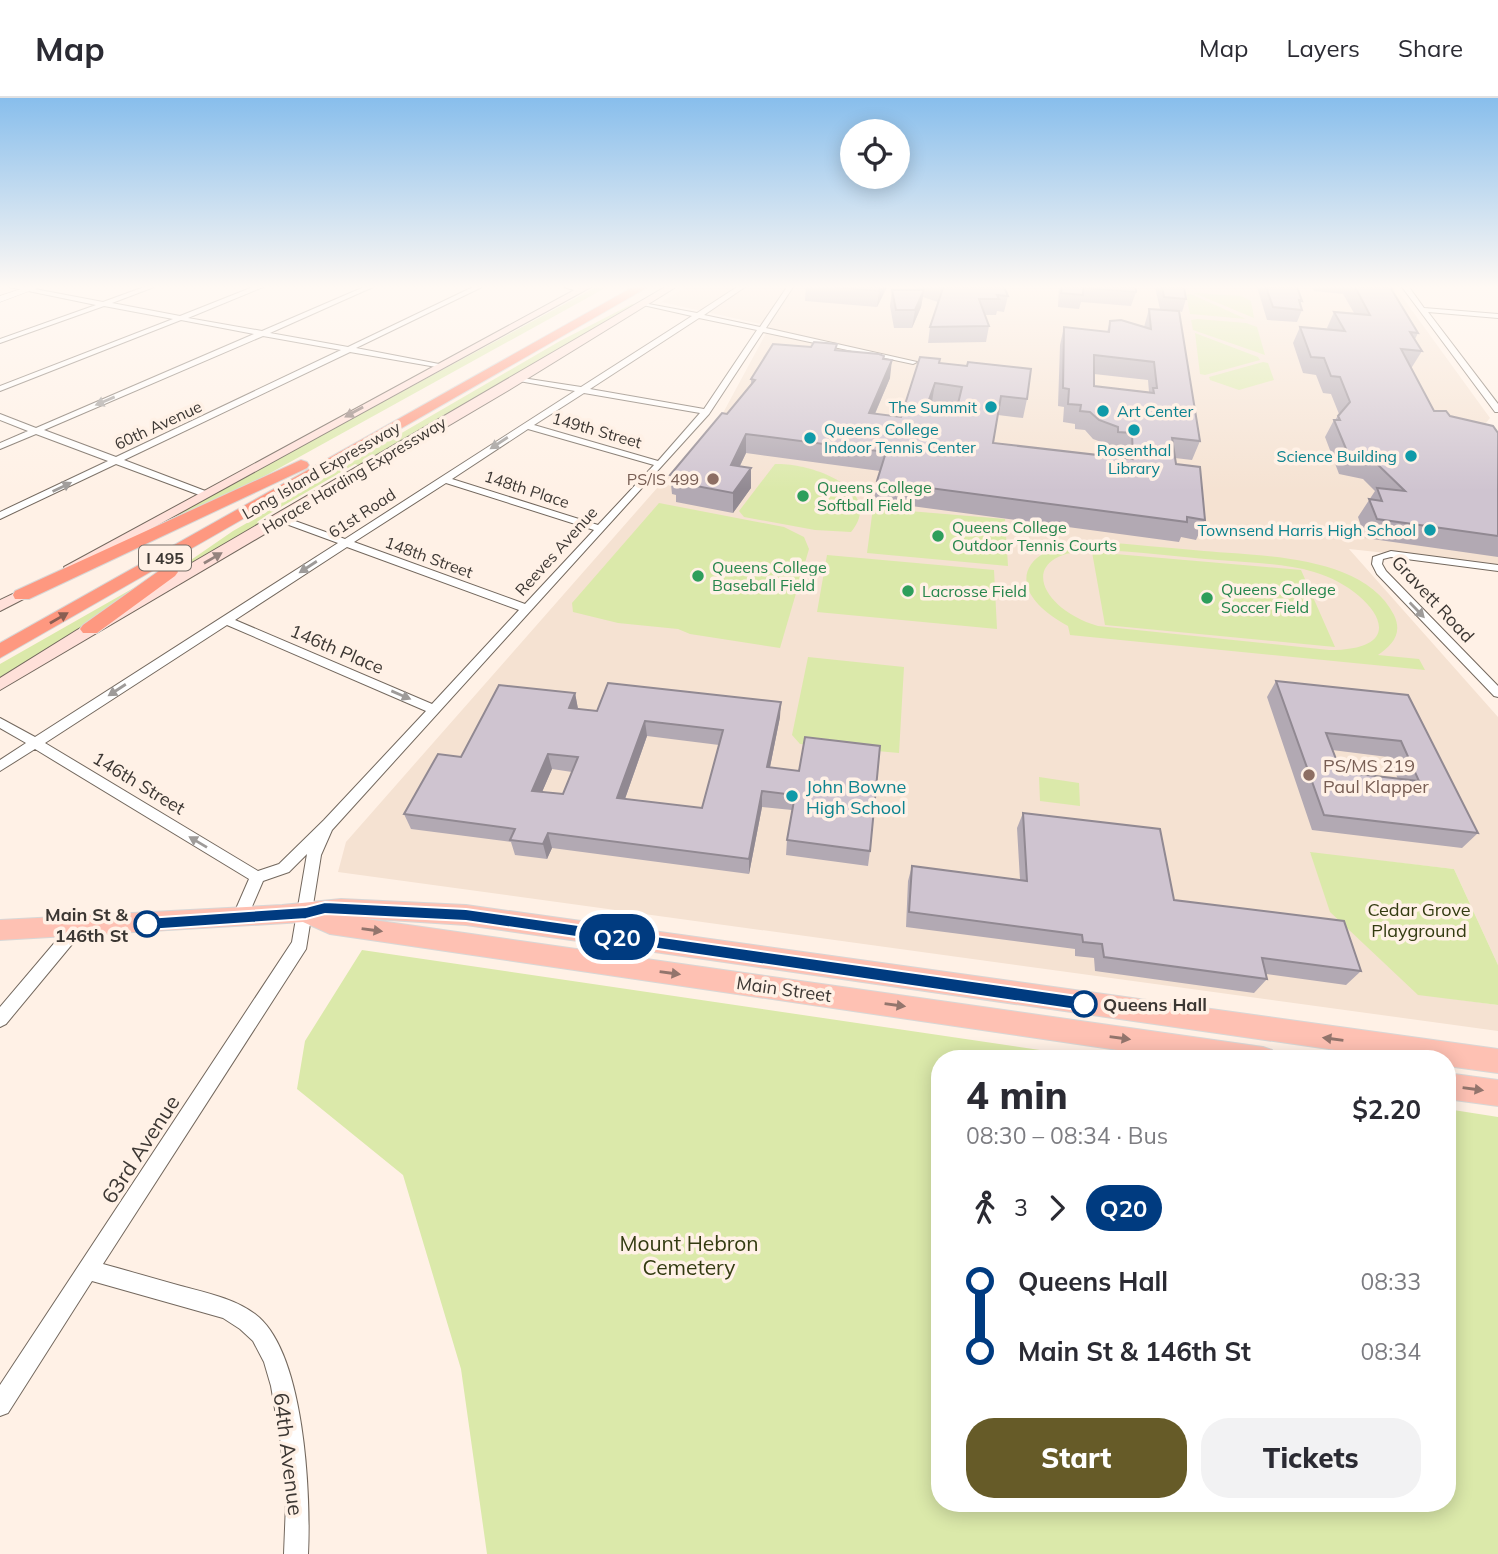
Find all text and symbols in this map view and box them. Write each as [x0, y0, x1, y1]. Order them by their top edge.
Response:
text: Map [35, 28, 105, 69]
text: Map [1199, 33, 1248, 63]
text: Layers [1286, 33, 1360, 63]
text: Share [1398, 33, 1463, 63]
map controls [840, 119, 910, 189]
button: locate [840, 119, 910, 189]
one-way arrow [95, 395, 115, 407]
street label: 60th Avenue [111, 396, 205, 454]
place label: The Summit [888, 397, 977, 417]
marker: The Summit [983, 399, 999, 415]
place label: Art Center [1117, 401, 1193, 421]
marker: Art Center [1095, 403, 1111, 419]
one-way arrow [344, 406, 364, 418]
street label: 149th Street [550, 408, 644, 452]
street label: Horace Harding Expressway [258, 412, 450, 538]
street label: Long Island Expressway [238, 416, 404, 523]
place label: Queens College Indoor Tennis Center [824, 419, 976, 457]
marker: Rosenthal Library [1126, 422, 1142, 438]
marker: Queens College Indoor Tennis Center [802, 430, 818, 446]
one-way arrow [490, 437, 509, 450]
place label: Rosenthal Library [1097, 440, 1171, 478]
place label: Science Building [1276, 446, 1397, 466]
marker: Science Building [1403, 448, 1419, 464]
street label: 148th Place [482, 466, 572, 512]
place label: PS/IS 499 [627, 469, 699, 489]
marker: PS/IS 499 [705, 471, 721, 487]
place label: Queens College Softball Field [817, 477, 932, 515]
one-way arrow [52, 481, 72, 492]
street label: 61st Road [325, 484, 399, 542]
marker: Queens College Softball Field [795, 488, 811, 504]
street label: Reeves Avenue [511, 502, 601, 600]
place label: Queens College Outdoor Tennis Courts [952, 517, 1117, 555]
place label: Townsend Harris High School [1197, 520, 1416, 540]
marker: Townsend Harris High School [1422, 522, 1438, 538]
marker: Queens College Outdoor Tennis Courts [930, 528, 946, 544]
street label: 148th Street [382, 532, 476, 582]
road number: I 495 [139, 545, 191, 570]
street label: Gravett Road [1387, 551, 1479, 647]
one-way arrow [204, 552, 223, 564]
place label: Queens College Baseball Field [712, 557, 827, 595]
one-way arrow [298, 560, 318, 573]
marker: Queens College Baseball Field [690, 568, 706, 584]
place label: Queens College Soccer Field [1221, 579, 1336, 617]
place label: Lacrosse Field [922, 581, 1027, 601]
marker: Lacrosse Field [900, 583, 916, 599]
marker: Queens College Soccer Field [1199, 590, 1215, 606]
one-way arrow [1409, 601, 1425, 618]
one-way arrow [50, 612, 69, 624]
street label: 146th Place [287, 619, 387, 679]
one-way arrow [107, 684, 127, 697]
one-way arrow [391, 690, 412, 701]
street label: 146th Street [89, 746, 189, 820]
place label: PS/MS 219 Paul Klapper [1323, 754, 1429, 798]
marker: PS/MS 219 Paul Klapper [1301, 767, 1317, 783]
place label: John Bowne High School [806, 775, 906, 819]
marker: John Bowne High School [784, 788, 800, 804]
one-way arrow [189, 836, 208, 848]
park label: Cedar Grove Playground [1367, 898, 1471, 942]
place label: Main St & 146th St [45, 903, 129, 947]
marker: Main St & 146th St [134, 911, 160, 937]
line badge: Q20 [577, 914, 657, 960]
text: Q20 [593, 922, 641, 952]
one-way arrow [361, 925, 383, 936]
one-way arrow [659, 968, 681, 979]
street label: Main Street [735, 971, 833, 1007]
marker: Queens Hall [1071, 991, 1097, 1017]
place label: Queens Hall [1103, 993, 1207, 1016]
one-way arrow [884, 1000, 906, 1011]
one-way arrow [1109, 1032, 1131, 1043]
one-way arrow [1322, 1034, 1344, 1045]
text: 4 min [966, 1071, 1068, 1119]
one-way arrow [1462, 1084, 1484, 1095]
street label: 63rd Avenue [95, 1090, 185, 1208]
text: $2.20 [1352, 1093, 1421, 1126]
text: 08:30 – 08:34 · Bus [966, 1121, 1168, 1150]
icon: walk [966, 1189, 1004, 1227]
icon: forward [1038, 1189, 1076, 1227]
text: 3 [1014, 1193, 1028, 1222]
text: Q20 [1100, 1193, 1148, 1223]
park label: Mount Hebron Cemetery [619, 1230, 759, 1280]
text: Queens Hall [1018, 1265, 1168, 1298]
text: 08:33 [1361, 1267, 1421, 1296]
text: Main St & 146th St [1018, 1335, 1251, 1368]
text: 08:34 [1361, 1337, 1421, 1366]
street label: 64th Avenue [269, 1391, 309, 1517]
button: Start [966, 1418, 1187, 1498]
button: Tickets [1201, 1418, 1421, 1498]

